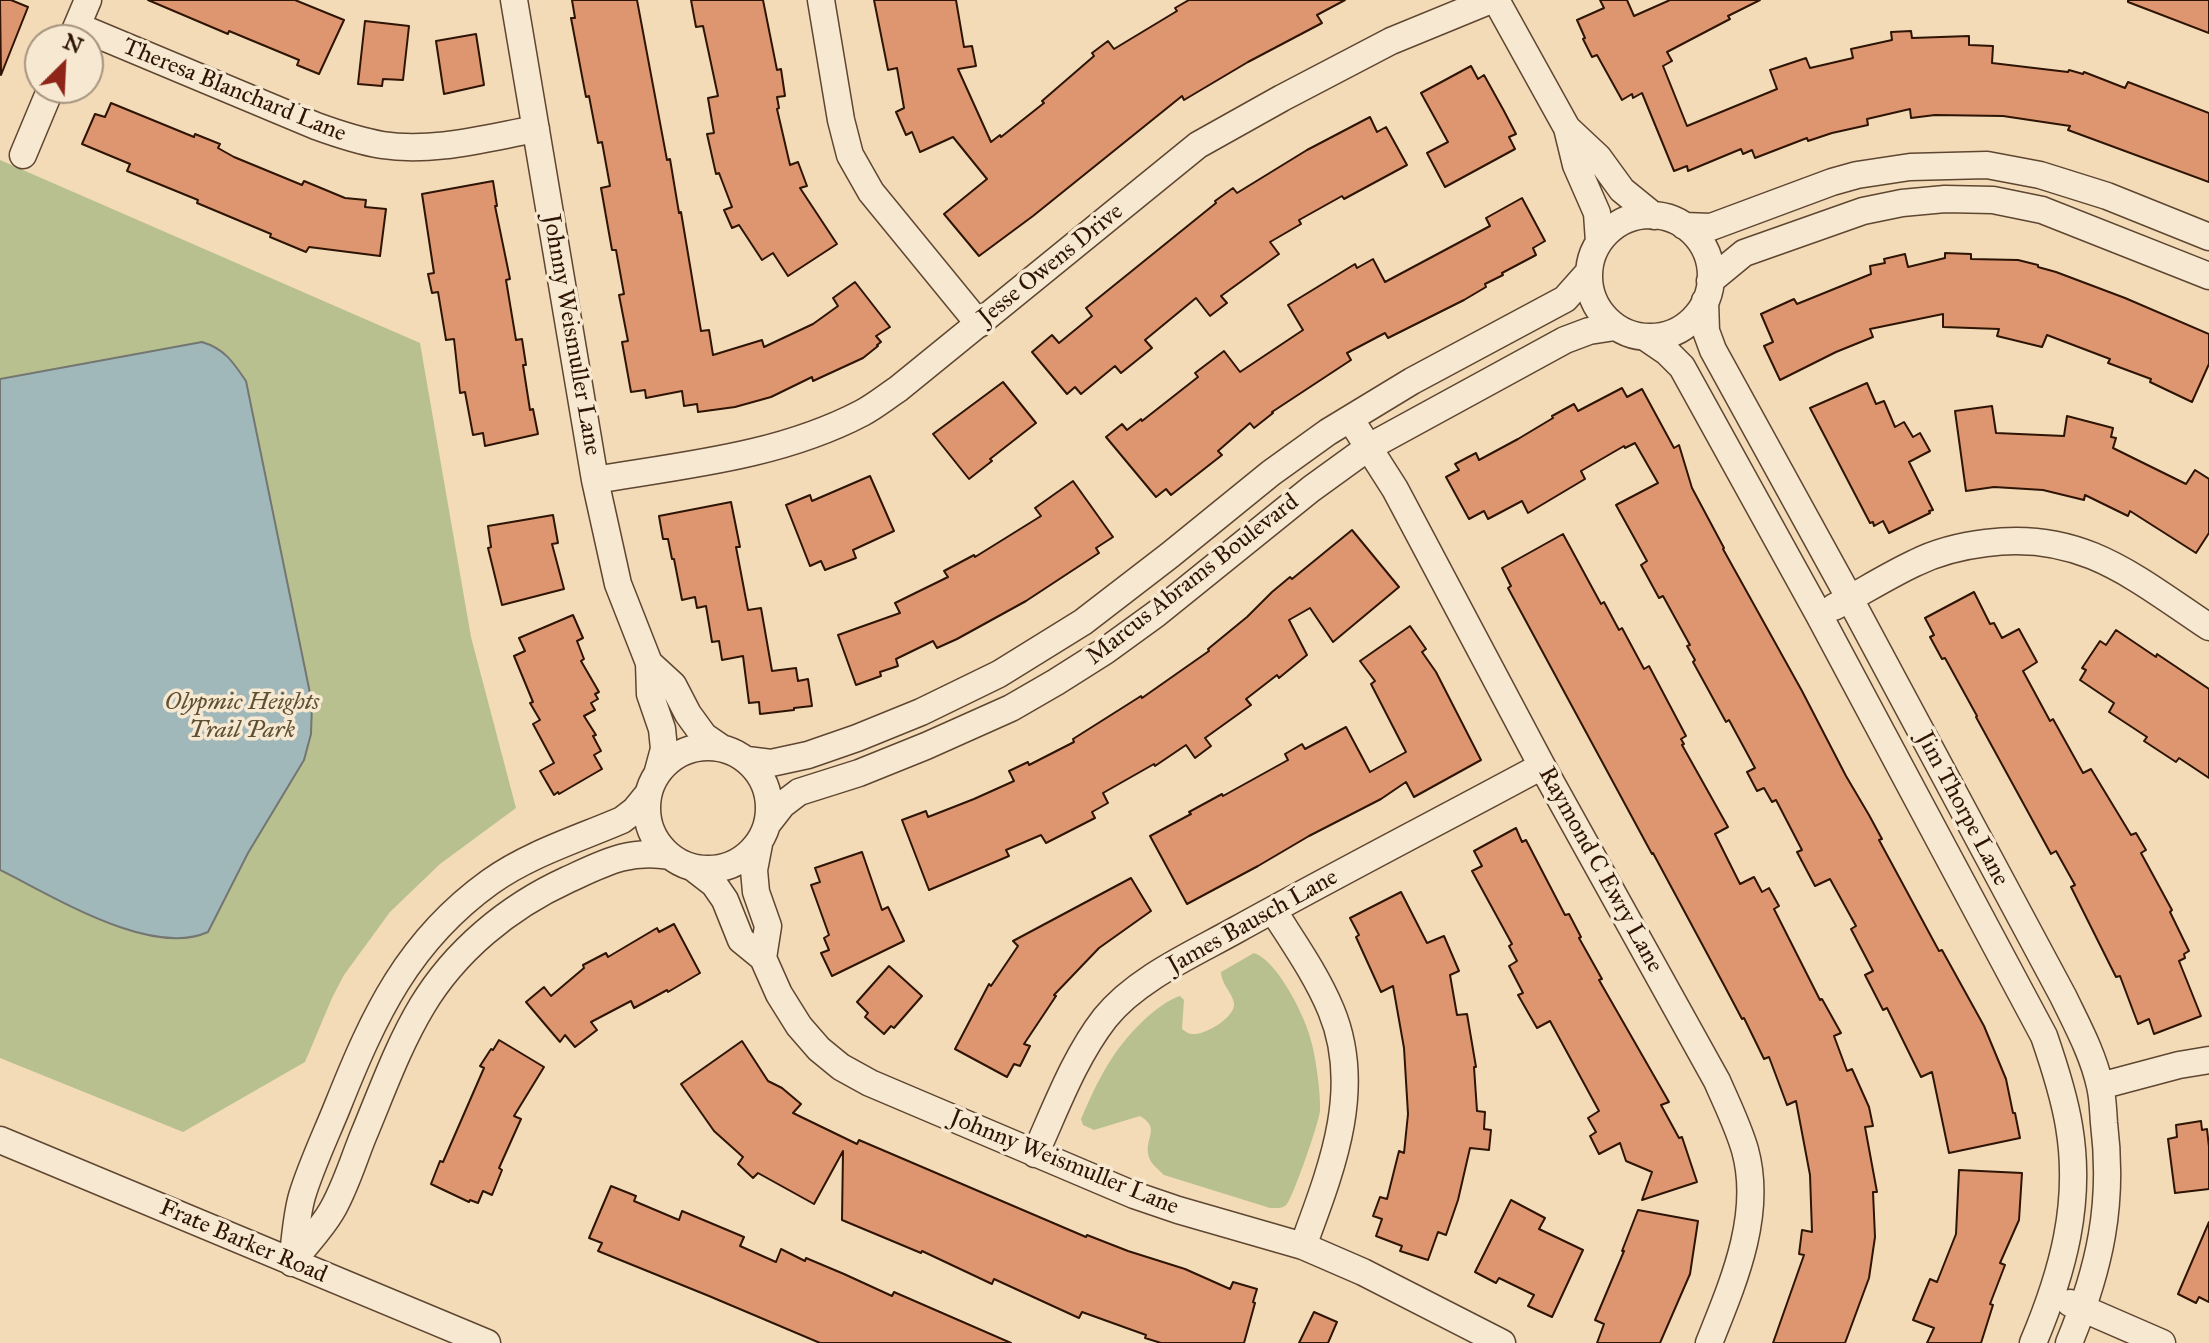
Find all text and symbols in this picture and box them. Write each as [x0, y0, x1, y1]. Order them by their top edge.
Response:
north arrow [24, 24, 104, 104]
text: N [59, 27, 87, 60]
street label: Theresa Blanchard Lane [118, 33, 350, 149]
street label: Jesse Owens Drive [973, 198, 1129, 332]
street label: Johnny Weismuller Lane [536, 212, 606, 458]
street label: Marcus Abrams Boulevard [1081, 488, 1305, 672]
park label: Olypmic Heights Trail Park [165, 689, 319, 745]
street label: Jim Thorpe Lane [1909, 727, 2015, 891]
street label: Raymond C Ewry Lane [1531, 762, 1669, 978]
street label: James Bausch Lane [1163, 863, 1343, 981]
street label: Johnny Weismuller Lane [945, 1104, 1183, 1222]
street label: Frate Barker Road [155, 1194, 331, 1290]

